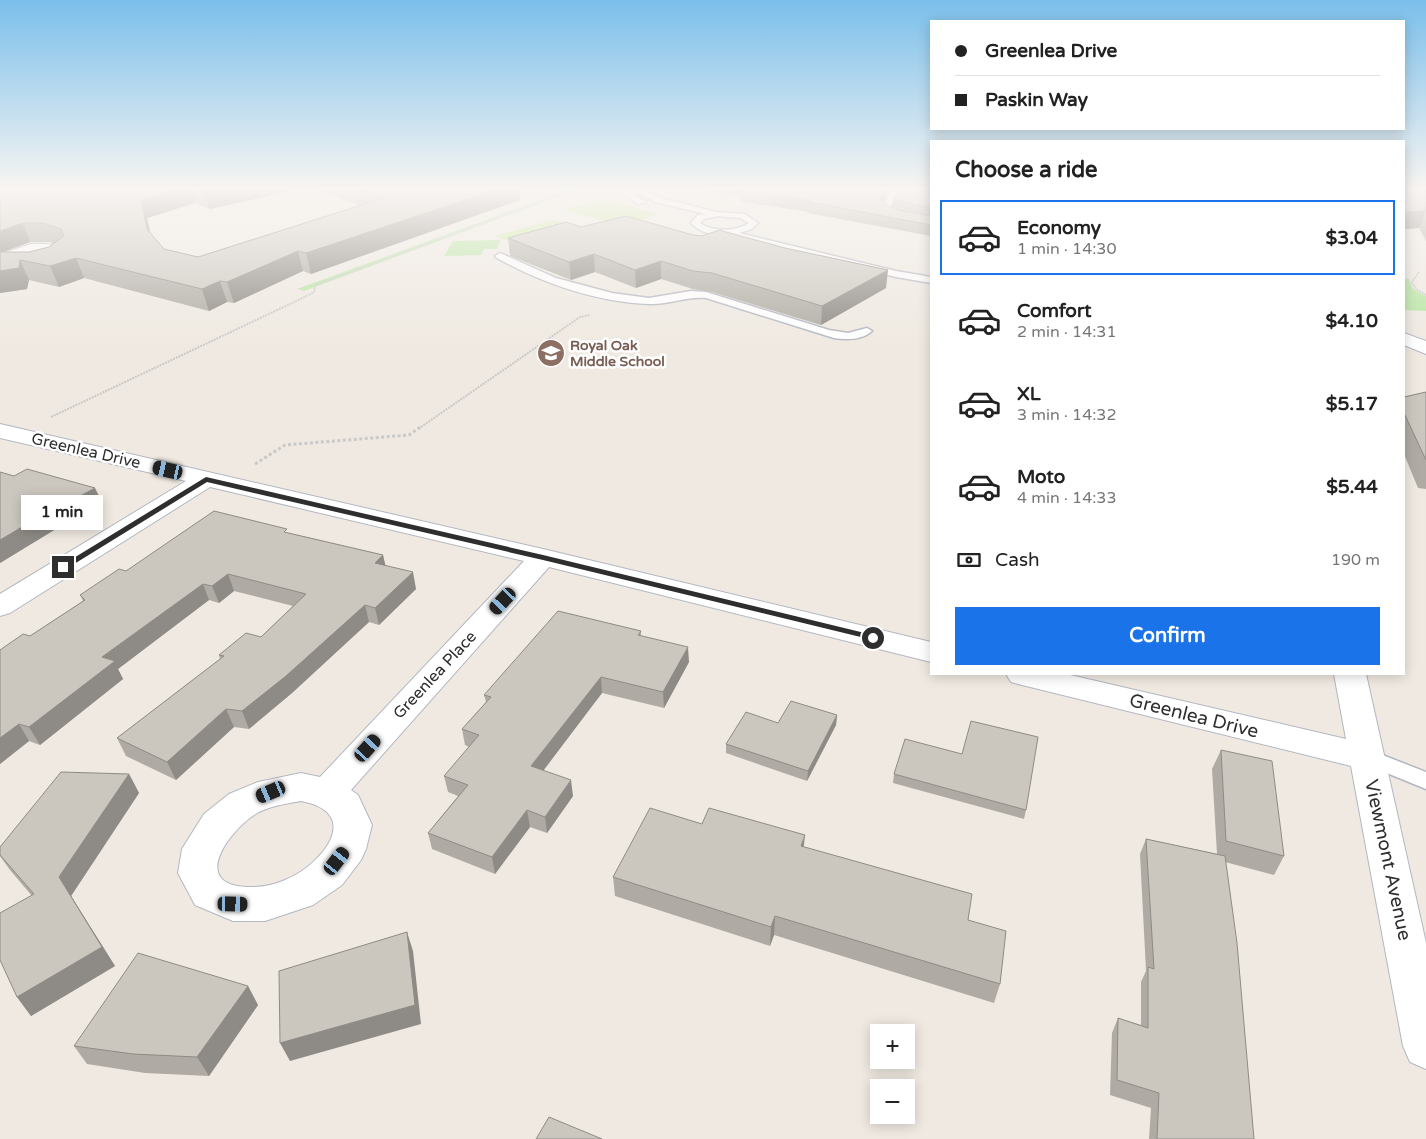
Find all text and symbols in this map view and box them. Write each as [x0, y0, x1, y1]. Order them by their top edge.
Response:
text: Greenlea Drive [985, 40, 1117, 62]
text: Paskin Way [985, 89, 1088, 111]
text: Choose a ride [955, 157, 1098, 183]
icon: car [957, 215, 1002, 260]
text: Economy [1017, 217, 1101, 239]
text: $3.04 [1326, 227, 1378, 249]
text: 1 min · 14:30 [1017, 239, 1116, 259]
icon: car [957, 298, 1002, 343]
text: Comfort [1017, 300, 1091, 322]
text: $4.10 [1326, 310, 1378, 332]
text: 2 min · 14:31 [1017, 322, 1116, 342]
place label: Royal Oak Middle School [570, 337, 665, 370]
school or university icon: Royal Oak Middle School [536, 338, 566, 368]
icon: car [957, 381, 1002, 426]
text: XL [1017, 383, 1041, 405]
text: $5.17 [1326, 393, 1378, 415]
text: 3 min · 14:32 [1017, 405, 1116, 425]
street label: Greenlea Drive [29, 429, 143, 473]
car [151, 459, 184, 481]
icon: car [957, 464, 1002, 509]
text: Moto [1017, 466, 1065, 488]
text: $5.44 [1326, 476, 1378, 498]
text: 4 min · 14:33 [1017, 488, 1116, 508]
callout: 1 min [22, 494, 104, 530]
text: 1 min [41, 502, 83, 522]
icon: cash [955, 546, 983, 574]
text: Cash [995, 549, 1040, 571]
text: 190 m [1331, 550, 1380, 570]
route end [52, 556, 74, 578]
car [487, 585, 518, 617]
button: Confirm [955, 607, 1380, 665]
street label: Greenlea Place [389, 627, 481, 723]
route start [862, 627, 884, 649]
street label: Greenlea Drive [1127, 689, 1261, 743]
car [352, 732, 383, 764]
street label: Viewmont Avenue [1360, 778, 1416, 942]
car [254, 779, 287, 805]
car [321, 845, 352, 877]
car [217, 896, 248, 912]
map controls [870, 1024, 915, 1124]
button: + [870, 1024, 915, 1069]
button: − [870, 1079, 915, 1124]

